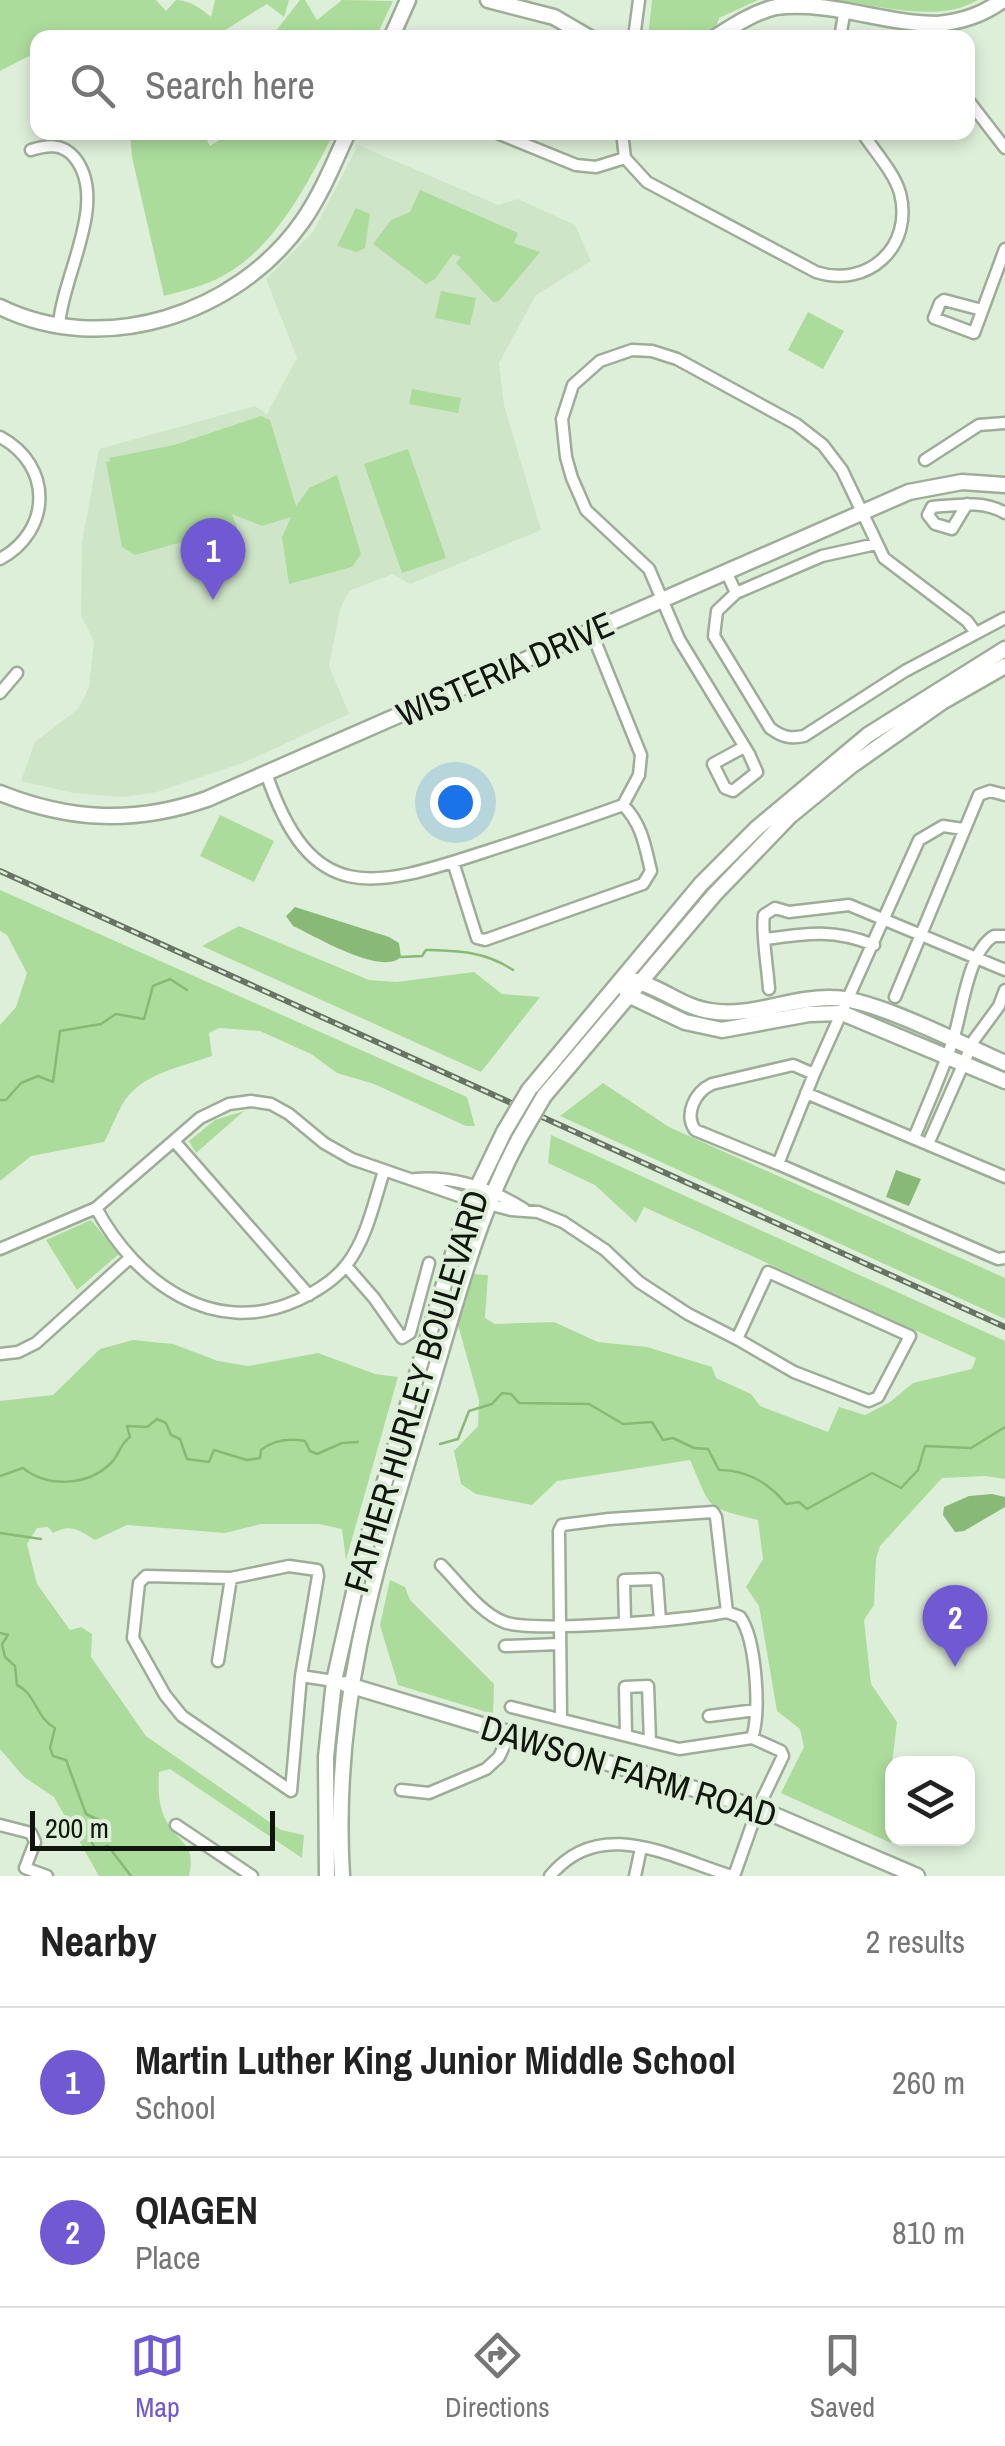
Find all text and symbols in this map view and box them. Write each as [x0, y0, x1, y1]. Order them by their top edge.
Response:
search box [30, 30, 975, 140]
icon: search [65, 58, 120, 113]
text: Search here [145, 60, 315, 111]
pin: 1 [180, 518, 246, 600]
street label: WISTERIA DRIVE [389, 600, 621, 738]
your location [430, 777, 481, 828]
street label: FATHER HURLEY BOULEVARD [332, 1184, 500, 1598]
pin: 2 [922, 1584, 988, 1667]
street label: DAWSON FARM ROAD [475, 1704, 783, 1838]
map controls [885, 1756, 975, 1846]
button: layers [885, 1756, 975, 1846]
scale bar [30, 1806, 275, 1850]
text: 200 m [45, 1809, 109, 1847]
text: Nearby [40, 1913, 157, 1969]
text: 2 results [866, 1920, 965, 1963]
text: Martin Luther King Junior Middle School [135, 2035, 736, 2086]
text: 1 [65, 2061, 80, 2104]
text: 260 m [892, 2061, 965, 2104]
text: School [135, 2086, 215, 2129]
text: QIAGEN [135, 2185, 258, 2236]
text: 2 [65, 2211, 80, 2254]
text: 810 m [892, 2211, 965, 2254]
text: Place [135, 2236, 201, 2279]
tab: Map [130, 2328, 185, 2426]
tab: Directions [445, 2328, 550, 2426]
tab: Saved [810, 2328, 875, 2426]

